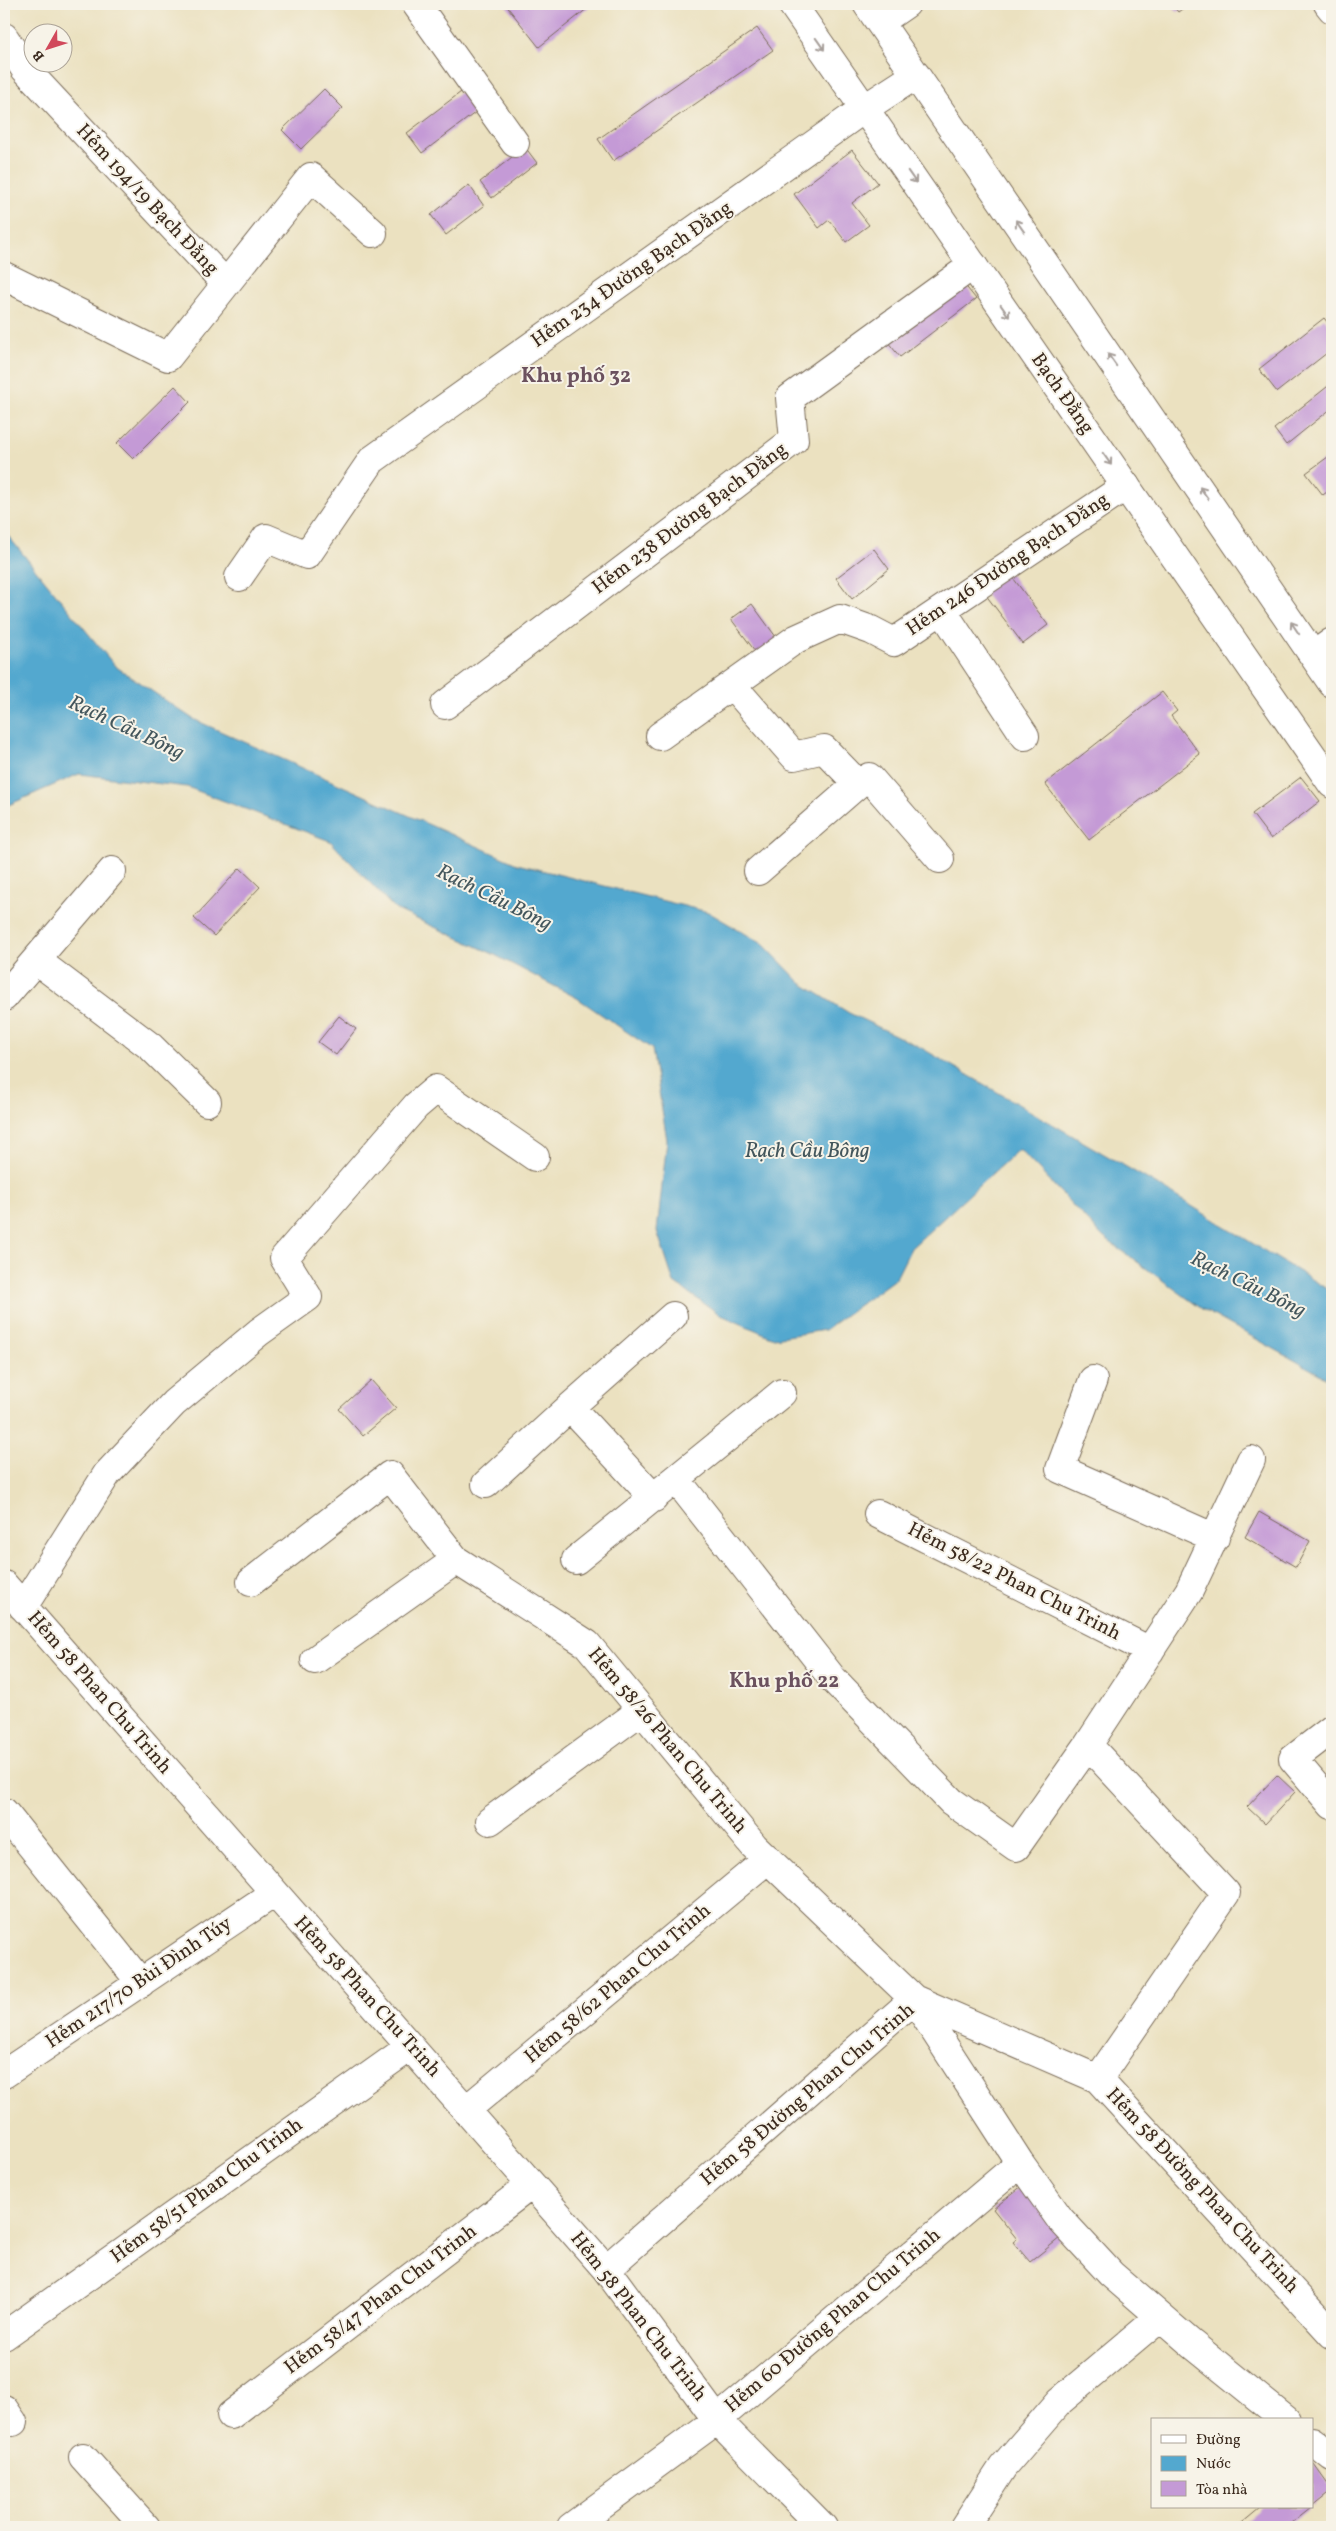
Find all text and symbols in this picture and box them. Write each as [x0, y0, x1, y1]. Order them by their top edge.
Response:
north arrow [22, 22, 72, 72]
one-way arrow [815, 37, 825, 51]
text: B [29, 46, 49, 65]
street label: Hẻm 194/19 Bạch Đằng [69, 118, 225, 282]
one-way arrow [908, 170, 918, 184]
street label: Hẻm 234 Đường Bạch Đằng [526, 195, 738, 355]
one-way arrow [1015, 219, 1025, 233]
one-way arrow [1000, 304, 1010, 318]
street label: Bạch Đằng [1024, 348, 1100, 440]
one-way arrow [1107, 353, 1117, 367]
district label: Khu phố 32 [521, 362, 631, 391]
street label: Hẻm 238 Đường Bạch Đằng [587, 436, 793, 602]
one-way arrow [1102, 452, 1112, 466]
street label: Hẻm 246 Đường Bạch Đằng [901, 486, 1115, 644]
one-way arrow [1199, 487, 1209, 501]
one-way arrow [1290, 621, 1301, 635]
water label: Rạch Cầu Bông [63, 689, 189, 767]
water label: Rạch Cầu Bông [432, 858, 556, 938]
water label: Rạch Cầu Bông [745, 1137, 869, 1166]
water label: Rạch Cầu Bông [1186, 1245, 1310, 1325]
street label: Hẻm 58/22 Phan Chu Trinh [902, 1516, 1126, 1648]
street label: Hẻm 58 Phan Chu Trinh [20, 1605, 178, 1781]
street label: Hẻm 58/26 Phan Chu Trinh [581, 1642, 753, 1840]
district label: Khu phố 22 [729, 1667, 839, 1696]
street label: Hẻm 58/62 Phan Chu Trinh [519, 1897, 717, 2071]
street label: Hẻm 217/70 Bùi Đình Túy [40, 1910, 238, 2056]
street label: Hẻm 58 Phan Chu Trinh [287, 1910, 447, 2084]
street label: Hẻm 58 Đường Phan Chu Trinh [695, 1997, 921, 2193]
street label: Hẻm 58 Đường Phan Chu Trinh [1099, 2082, 1305, 2300]
street label: Hẻm 58/51 Phan Chu Trinh [105, 2112, 309, 2270]
street label: Hẻm 58/47 Phan Chu Trinh [279, 2218, 483, 2382]
street label: Hẻm 60 Đường Phan Chu Trinh [719, 2222, 947, 2420]
street label: Hẻm 58 Phan Chu Trinh [563, 2226, 713, 2408]
legend [1151, 2418, 1314, 2508]
text: Đường [1196, 2430, 1241, 2451]
text: Nước [1196, 2454, 1231, 2475]
text: Tòa nhà [1196, 2480, 1248, 2501]

